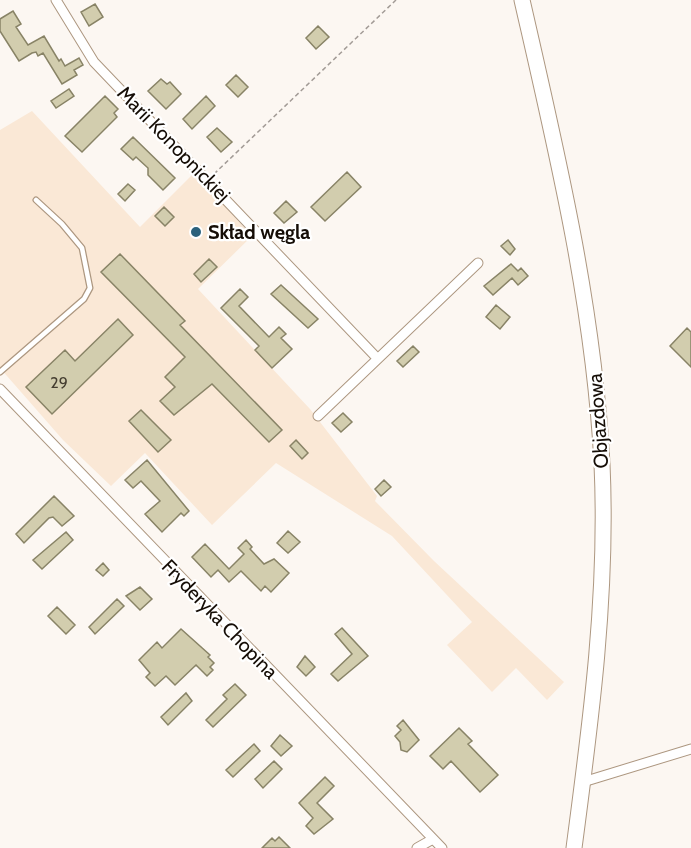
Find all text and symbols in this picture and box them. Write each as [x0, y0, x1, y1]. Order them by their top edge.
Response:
street label: Marii Konopnickiej [113, 81, 235, 207]
place label: Skład węgla [208, 220, 310, 244]
marker: Skład węgla [189, 225, 203, 239]
street label: Objazdowa [583, 372, 613, 469]
house number: 29 [50, 373, 68, 392]
street label: Fryderyka Chopina [157, 554, 283, 684]

